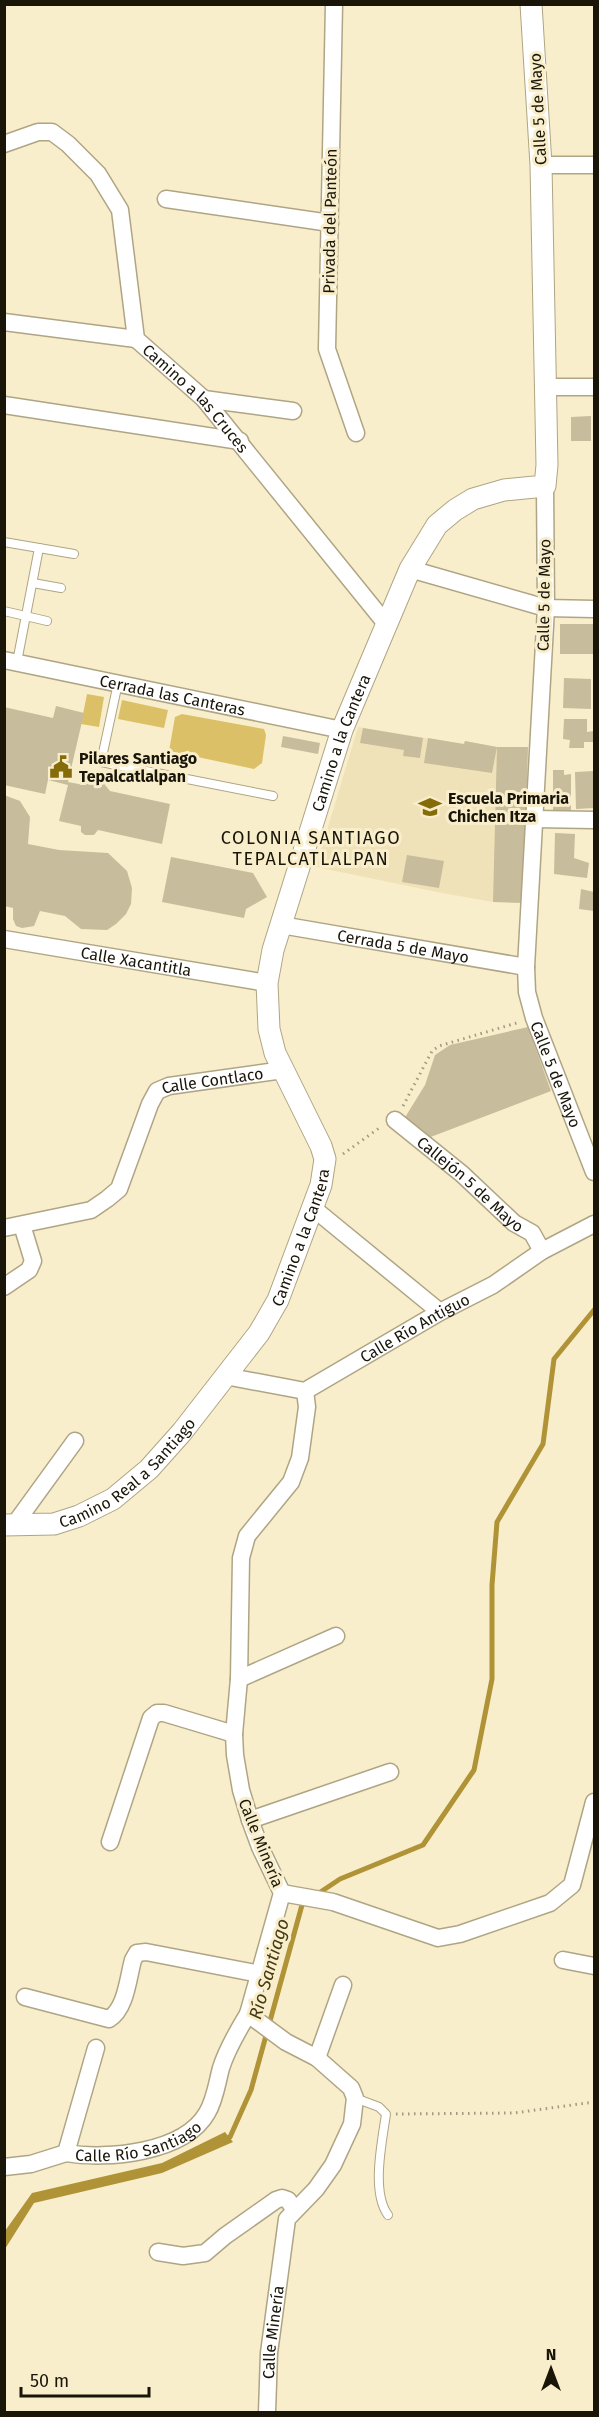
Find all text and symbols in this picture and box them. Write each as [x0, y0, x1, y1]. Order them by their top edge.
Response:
street label: Calle 5 de Mayo [526, 52, 550, 166]
street label: Privada del Panteón [319, 148, 341, 294]
street label: Camino a las Cruces [139, 340, 253, 456]
street label: Calle 5 de Mayo [534, 539, 554, 651]
street label: Cerrada las Canteras [98, 671, 247, 719]
street label: Camino a la Cantera [308, 671, 374, 814]
place label: Pilares Santiago Tepalcatlalpan [79, 749, 197, 786]
public building icon: Pilares Santiago Tepalcatlalpan [48, 754, 74, 780]
place label: Escuela Primaria Chichen Itza [448, 789, 569, 826]
school or university icon: Escuela Primaria Chichen Itza [417, 794, 443, 820]
district label: COLONIA SANTIAGO TEPALCATLALPAN [221, 827, 401, 870]
street label: Cerrada 5 de Mayo [336, 925, 471, 967]
street label: Calle Xacantitla [79, 943, 193, 980]
street label: Calle 5 de Mayo [527, 1018, 585, 1130]
street label: Calle Contlaco [158, 1063, 265, 1098]
street label: Callejón 5 de Mayo [413, 1132, 527, 1236]
street label: Camino a la Cantera [267, 1167, 333, 1310]
street label: Calle Río Antiguo [356, 1289, 473, 1366]
street label: Camino Real a Santiago [57, 1414, 199, 1531]
street label: Calle Minería [235, 1796, 287, 1890]
water label: Río Santiago [244, 1916, 294, 2022]
street label: Calle Río Santiago [75, 2117, 205, 2165]
street label: Calle Minería [259, 2284, 287, 2379]
north arrow [521, 2339, 581, 2399]
text: N [546, 2345, 556, 2364]
scale bar [21, 2360, 148, 2398]
text: 50 m [30, 2370, 69, 2392]

